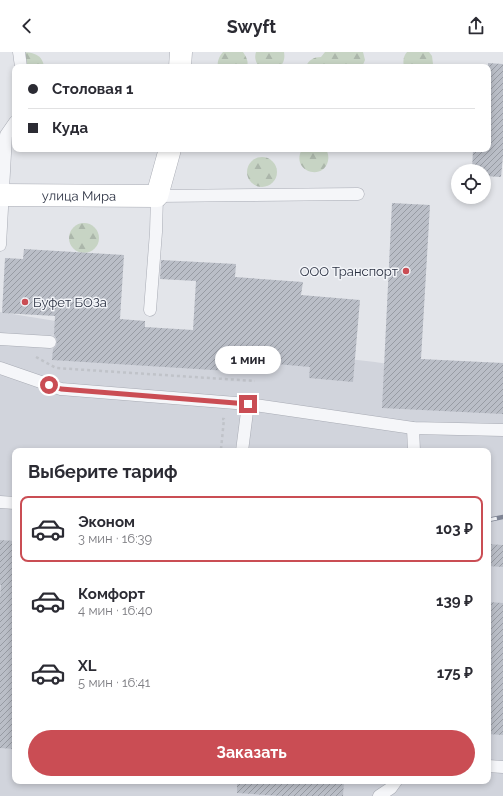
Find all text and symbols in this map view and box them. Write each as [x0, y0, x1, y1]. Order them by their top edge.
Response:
icon: back [16, 15, 38, 37]
icon: share [465, 15, 487, 37]
text: Swyft [227, 16, 276, 37]
text: Столовая 1 [52, 80, 133, 98]
text: Куда [52, 119, 88, 137]
map controls [451, 164, 491, 204]
button: locate [451, 164, 491, 204]
street label: улица Мира [42, 188, 116, 204]
place label: ООО Транспорт [300, 264, 398, 279]
marker: ООО Транспорт [401, 266, 411, 276]
place label: Буфет БОЗа [33, 295, 107, 310]
marker: Буфет БОЗа [20, 297, 30, 307]
callout: 1 мин [215, 346, 281, 374]
text: 1 мин [231, 352, 265, 367]
route start [40, 376, 58, 394]
route end [239, 395, 257, 413]
text: Выберите тариф [28, 461, 178, 482]
icon: car [30, 511, 66, 547]
text: Эконом [78, 513, 135, 531]
text: 103 ₽ [436, 520, 473, 538]
text: 3 мин · 16:39 [78, 531, 152, 546]
icon: car [30, 583, 66, 619]
text: Комфорт [78, 585, 145, 603]
text: 139 ₽ [436, 592, 473, 610]
text: 4 мин · 16:40 [78, 603, 153, 618]
icon: car [30, 655, 66, 691]
text: XL [78, 657, 96, 675]
text: 175 ₽ [437, 664, 473, 682]
text: 5 мин · 16:41 [78, 675, 150, 690]
button: Заказать [28, 730, 475, 776]

